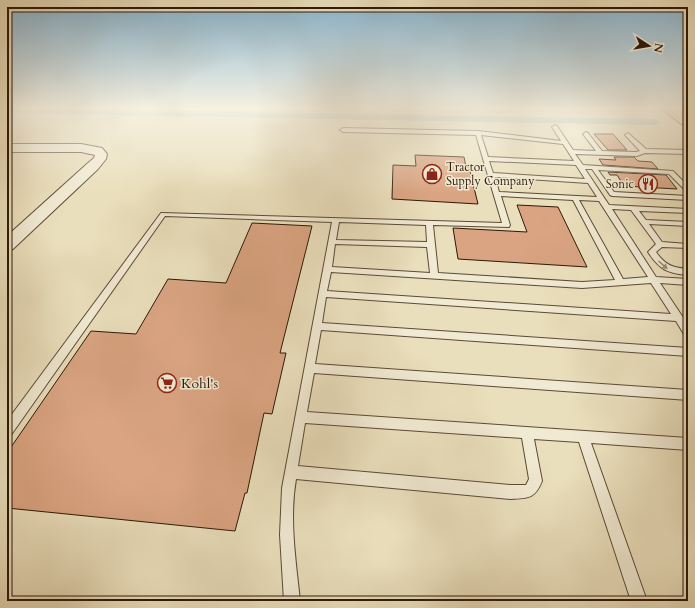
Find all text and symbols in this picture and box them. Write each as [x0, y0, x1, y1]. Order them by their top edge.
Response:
north arrow [629, 26, 669, 66]
text: N [650, 42, 667, 55]
place label: Tractor Supply Company [446, 159, 535, 189]
shop icon: Tractor Supply Company [421, 163, 443, 185]
restaurant icon: Sonic [637, 173, 659, 195]
place label: Sonic [606, 176, 635, 192]
one-way arrow [658, 260, 668, 269]
supermarket icon: Kohl's [156, 372, 178, 394]
place label: Kohl's [181, 374, 218, 393]

